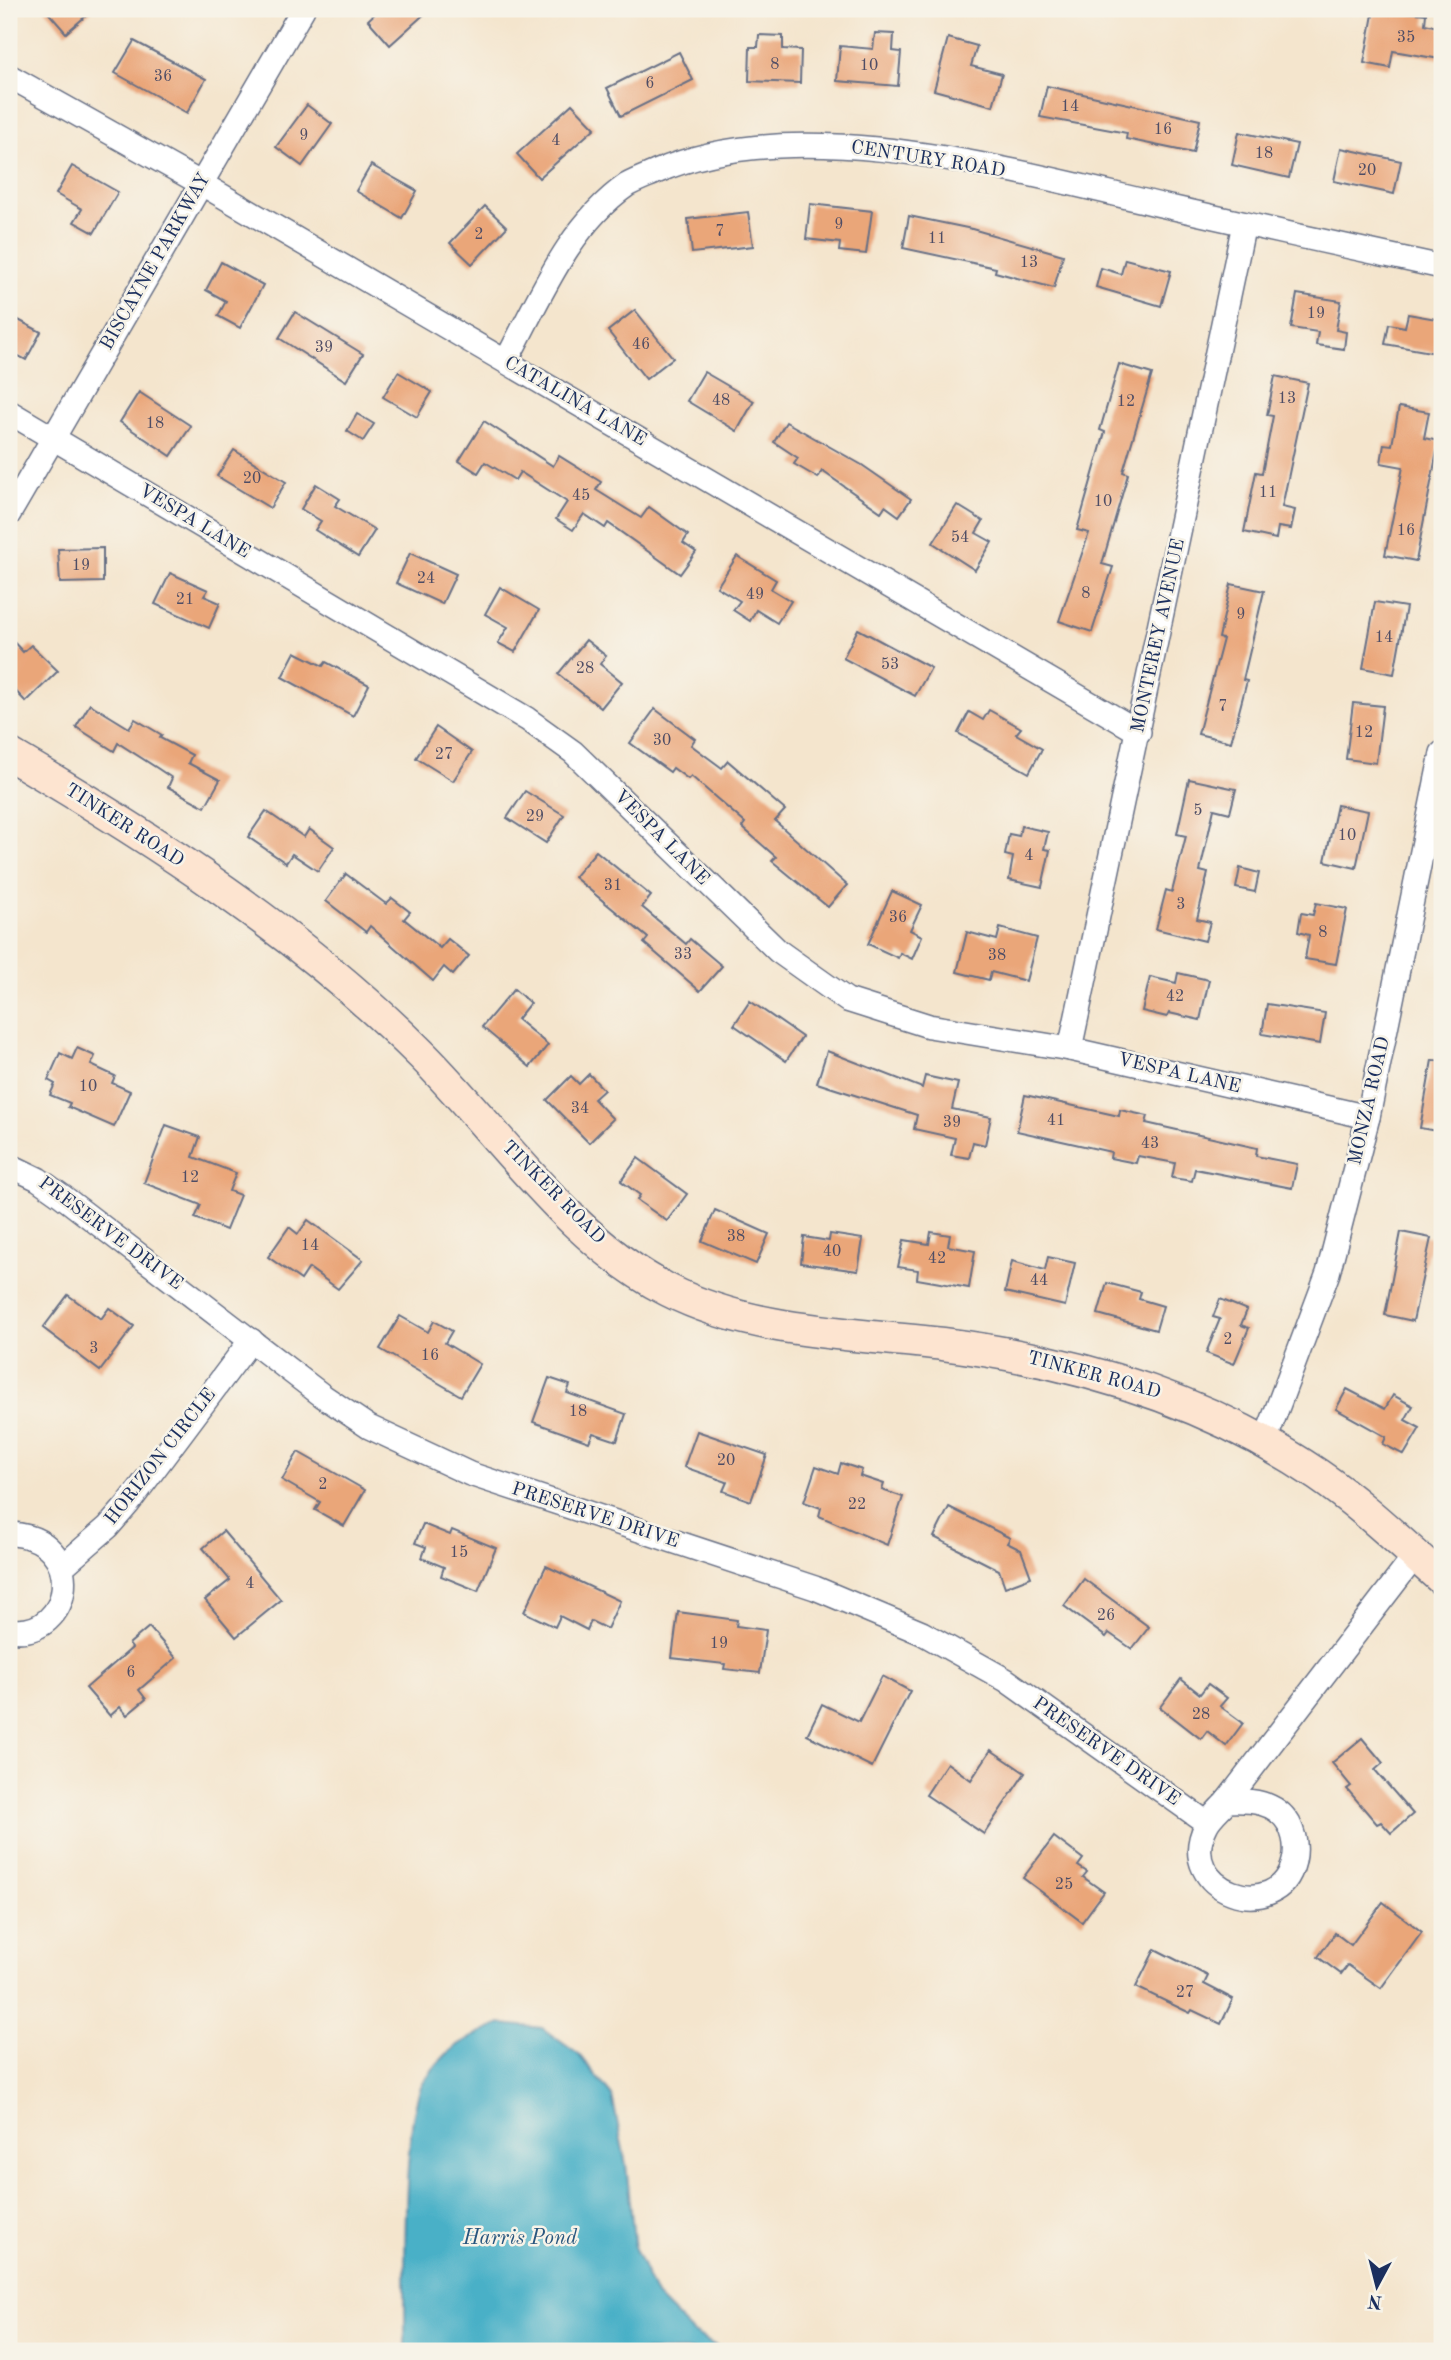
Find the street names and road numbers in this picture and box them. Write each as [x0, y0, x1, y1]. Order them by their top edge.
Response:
street label: CENTURY ROAD [850, 138, 1006, 182]
street label: BISCAYNE PARKWAY [98, 170, 215, 354]
street label: CATALINA LANE [501, 354, 649, 450]
street label: VESPA LANE [135, 481, 253, 563]
street label: MONTEREY AVENUE [1129, 537, 1189, 735]
street label: TINKER ROAD [61, 781, 187, 871]
street label: VESPA LANE [610, 787, 712, 889]
street label: MONZA ROAD [1346, 1035, 1394, 1167]
street label: VESPA LANE [1116, 1051, 1242, 1097]
street label: TINKER ROAD [498, 1138, 608, 1248]
street label: PRESERVE DRIVE [34, 1174, 186, 1294]
street label: TINKER ROAD [1025, 1349, 1163, 1403]
street label: HORIZON CIRCLE [102, 1385, 220, 1529]
street label: PRESERVE DRIVE [509, 1480, 681, 1552]
street label: PRESERVE DRIVE [1029, 1694, 1183, 1810]

